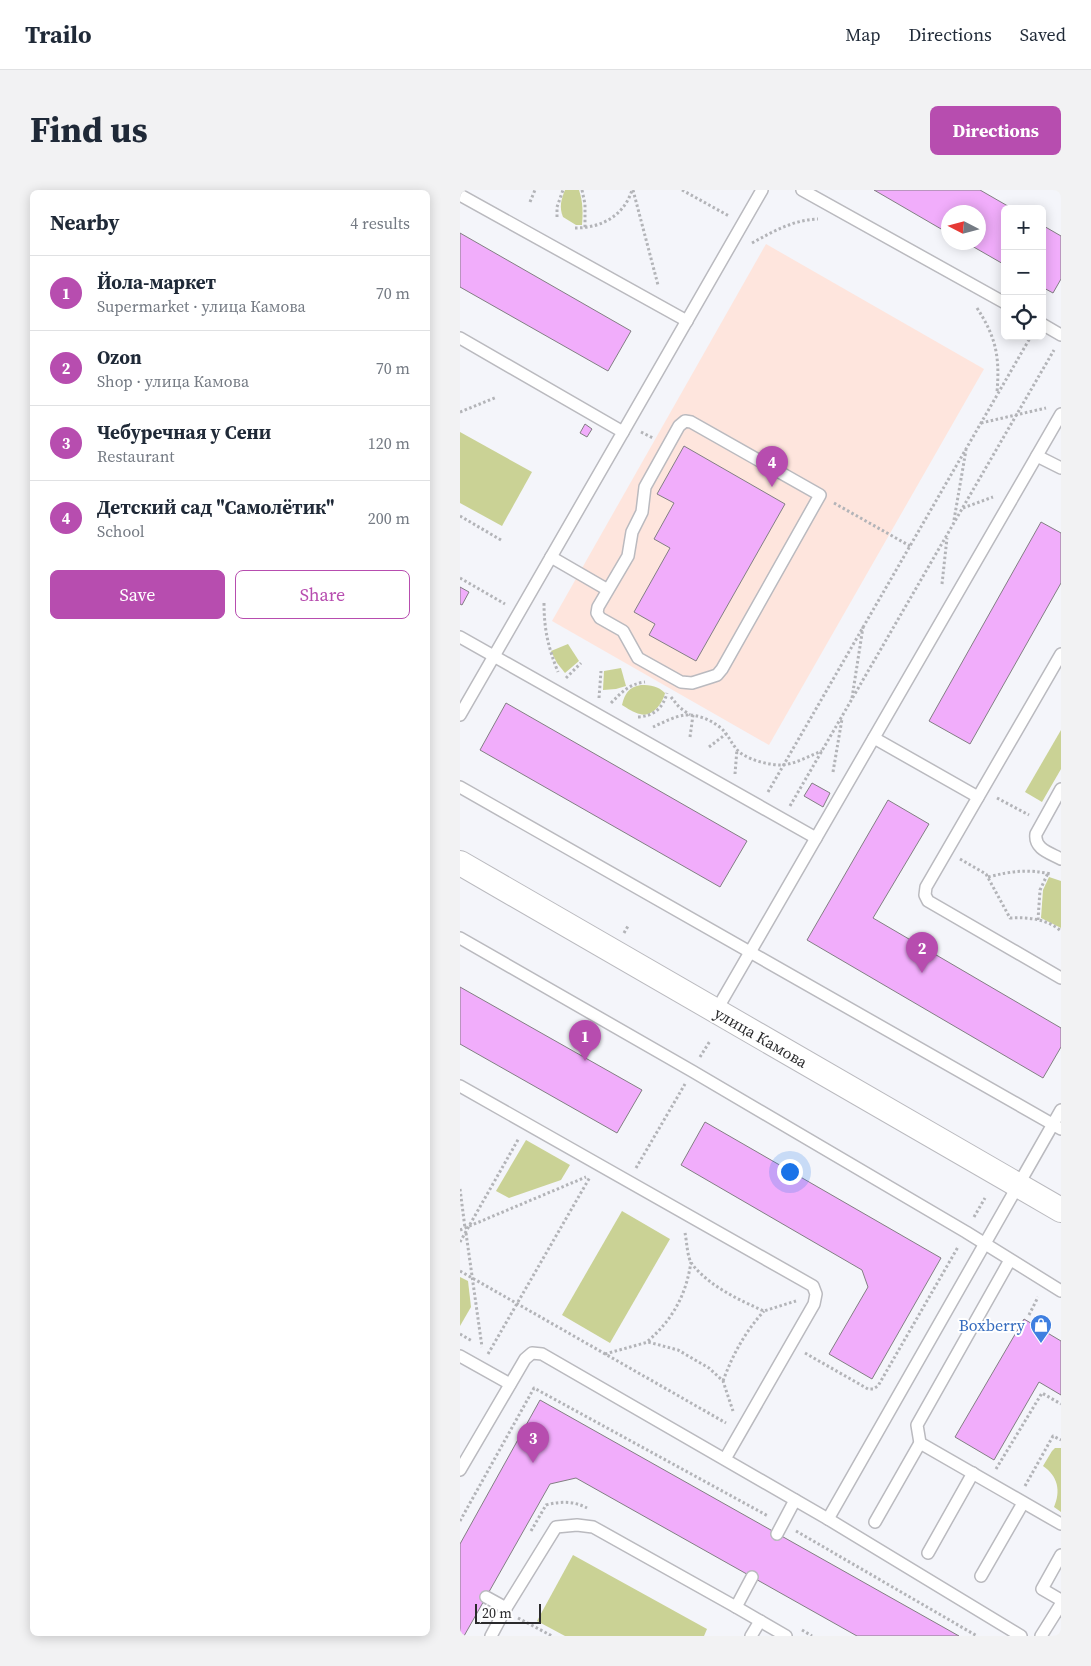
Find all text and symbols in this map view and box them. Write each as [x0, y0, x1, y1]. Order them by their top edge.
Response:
text: Trailo [25, 18, 92, 51]
text: Map [845, 22, 881, 47]
text: Directions [909, 22, 992, 47]
text: Saved [1020, 22, 1066, 47]
text: Find us [30, 106, 148, 154]
button: Directions [930, 106, 1061, 155]
north arrow [941, 205, 986, 250]
map controls [1001, 205, 1046, 340]
button: + [1001, 205, 1046, 250]
text: Nearby [50, 208, 120, 237]
text: 4 results [350, 212, 410, 234]
button: − [1001, 250, 1046, 295]
text: Йола-маркет [97, 269, 216, 295]
text: 1 [62, 282, 70, 304]
text: 70 m [376, 282, 410, 304]
text: Supermarket · улица Камова [97, 295, 306, 317]
button: locate [1001, 295, 1046, 340]
text: Ozon [97, 344, 142, 370]
text: 2 [62, 357, 70, 379]
text: 70 m [376, 357, 410, 379]
text: Shop · улица Камова [97, 370, 249, 392]
text: Чебуречная у Сени [97, 419, 271, 445]
text: 3 [62, 432, 70, 454]
text: 120 m [368, 432, 410, 454]
text: Restaurant [97, 445, 175, 467]
pin: 4 [756, 446, 788, 487]
text: Детский сад "Самолётик" [97, 494, 334, 520]
text: 4 [62, 507, 70, 529]
text: 200 m [368, 507, 410, 529]
text: School [97, 520, 145, 542]
button: Save [50, 570, 225, 619]
button: Share [235, 570, 410, 619]
pin: 2 [906, 932, 938, 973]
street label: улица Камова [710, 1001, 812, 1073]
pin: 1 [569, 1020, 601, 1061]
your location [777, 1159, 803, 1185]
shop icon: Boxberry [1029, 1313, 1053, 1344]
place label: Boxberry [959, 1314, 1026, 1336]
pin: 3 [517, 1422, 549, 1463]
scale bar [475, 1601, 541, 1624]
text: 20 m [482, 1603, 512, 1623]

